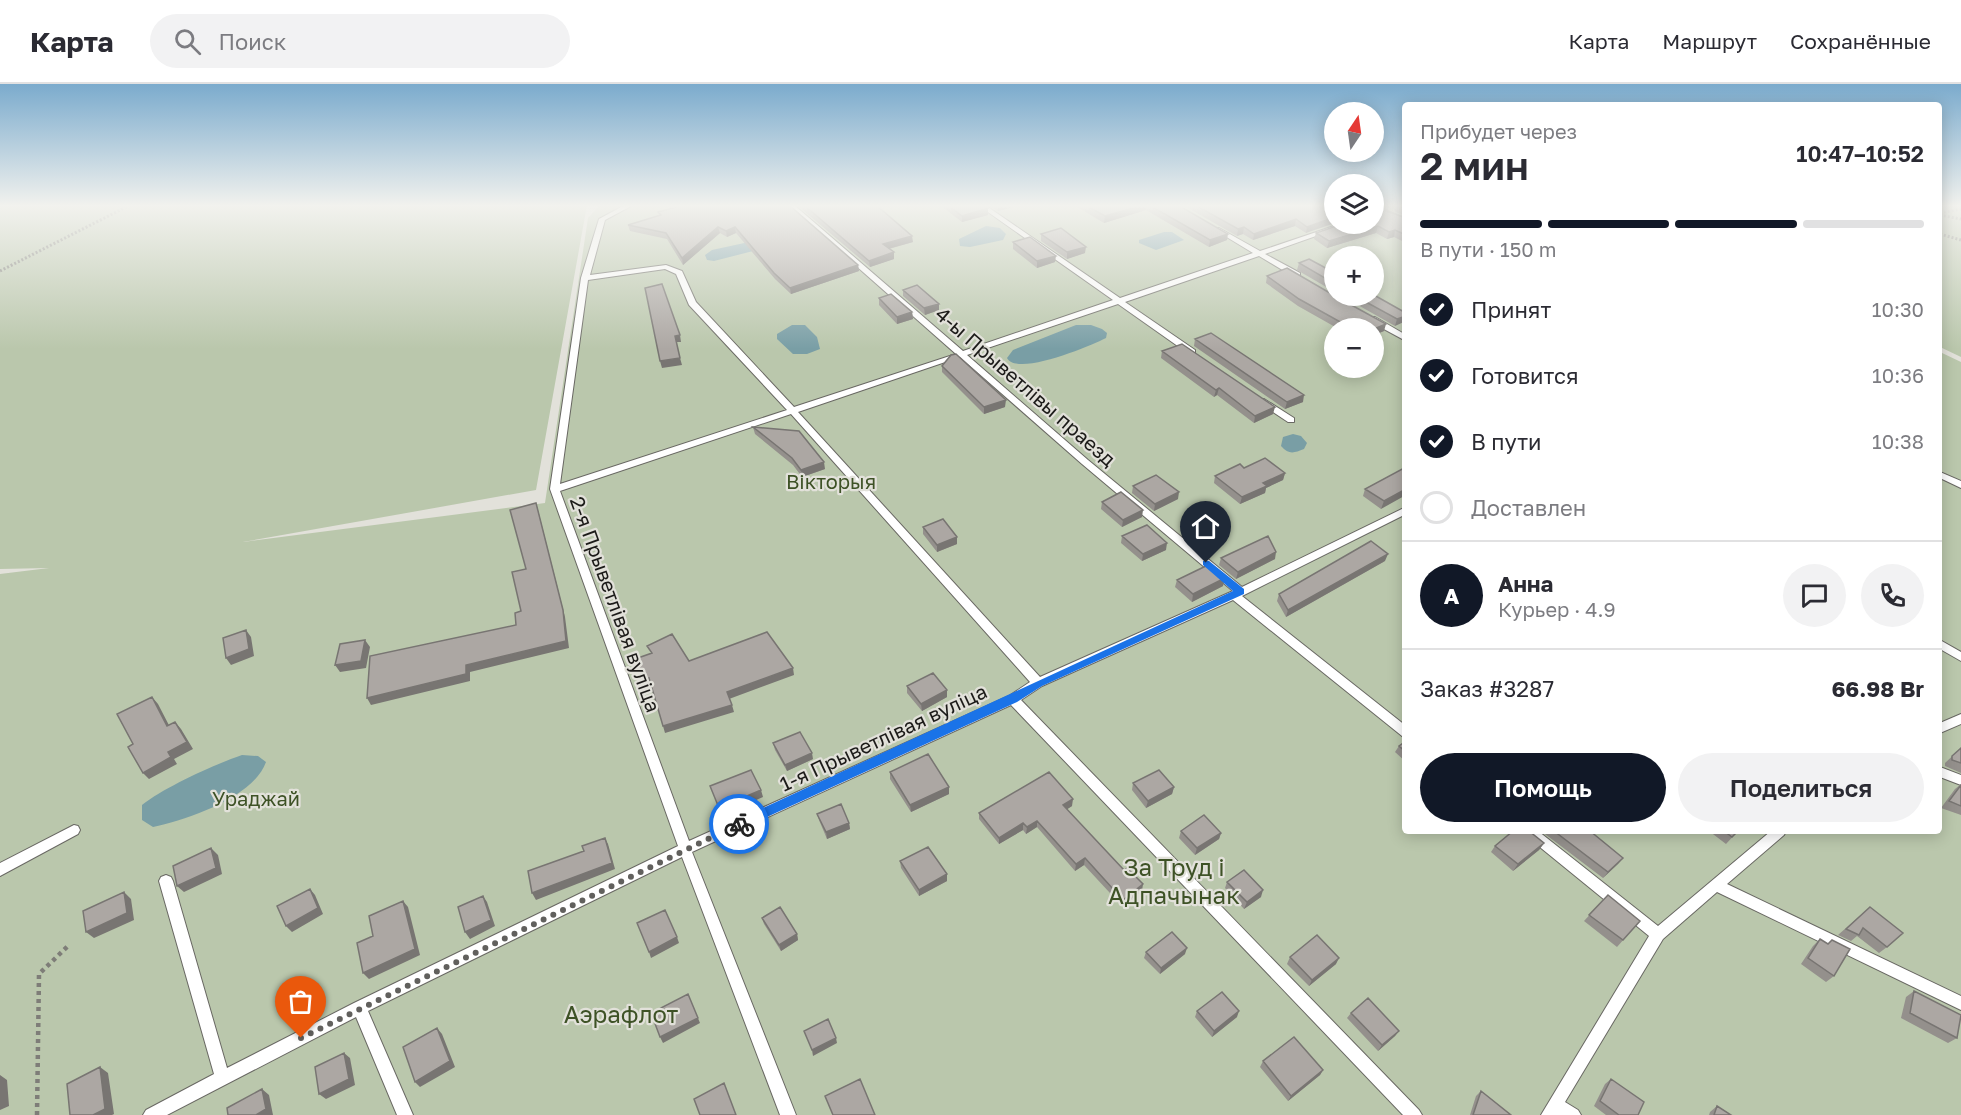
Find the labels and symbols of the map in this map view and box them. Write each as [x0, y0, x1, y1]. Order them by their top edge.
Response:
north arrow [1324, 102, 1384, 162]
street label: 4-ы Прыветлівы праезд [931, 301, 1121, 471]
park label: Вікторыя [786, 469, 876, 493]
street label: 2-я Прыветлівая вуліца [566, 493, 666, 715]
pin [1180, 501, 1231, 563]
street label: 1-я Прыветлівая вуліца [776, 678, 990, 796]
park label: Ураджай [212, 786, 300, 810]
courier [709, 794, 769, 854]
park label: За Труд і Адпачынак [1108, 852, 1240, 909]
pin [275, 976, 326, 1038]
park label: Аэрафлот [564, 999, 679, 1028]

